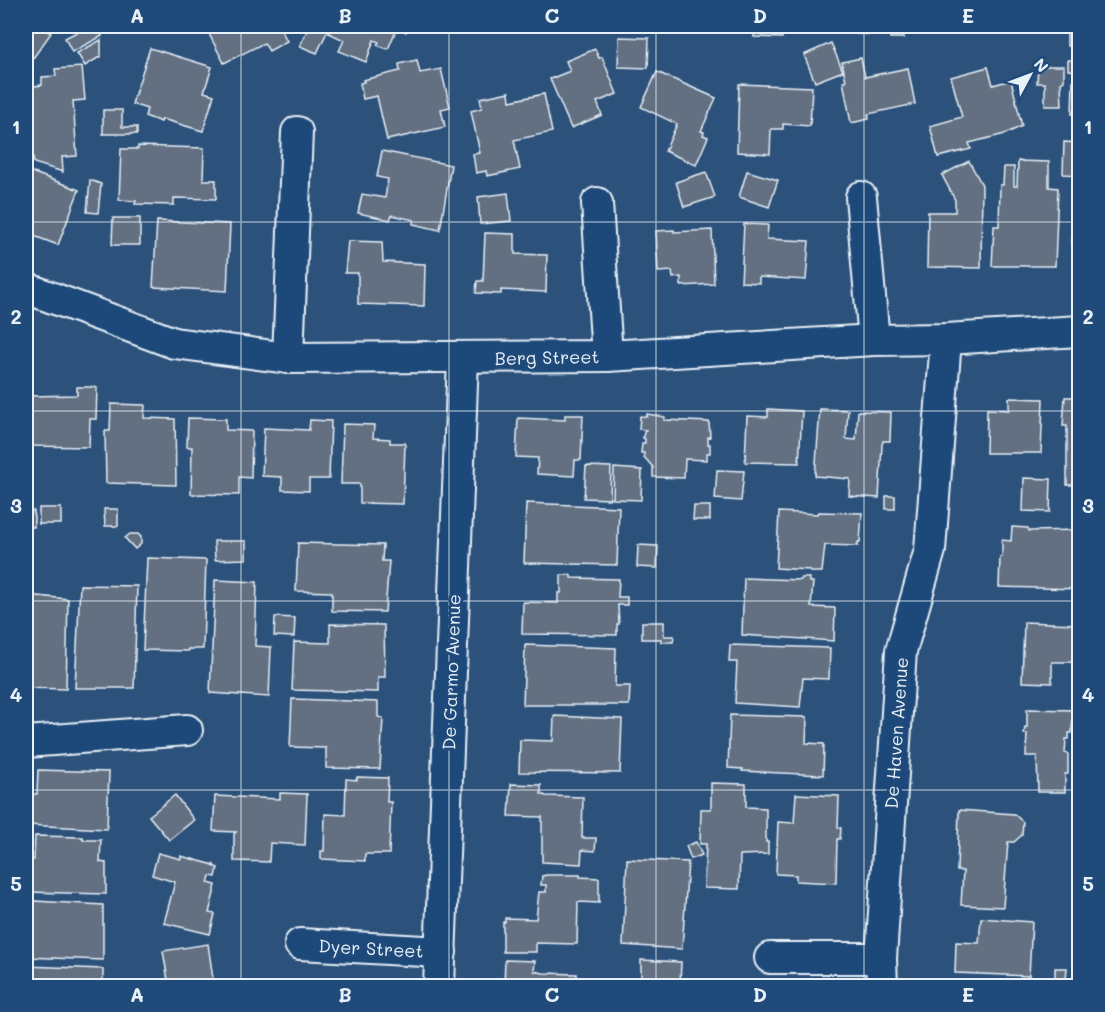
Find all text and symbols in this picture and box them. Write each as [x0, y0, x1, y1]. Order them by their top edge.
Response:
text: A [130, 2, 144, 28]
text: B [338, 2, 352, 28]
text: C [545, 2, 560, 28]
text: D [753, 2, 767, 28]
text: E [962, 2, 974, 28]
north arrow [1000, 45, 1060, 105]
text: N [1030, 53, 1054, 76]
text: 1 [12, 113, 20, 139]
text: 1 [1084, 113, 1092, 139]
text: 2 [10, 303, 22, 329]
text: 2 [1082, 303, 1094, 329]
street label: Berg Street [494, 344, 600, 370]
text: 3 [10, 492, 22, 518]
text: 3 [1082, 492, 1094, 518]
street label: De Garmo Avenue [436, 594, 466, 750]
street label: De Haven Avenue [879, 656, 913, 810]
text: 4 [10, 681, 23, 707]
text: 4 [1082, 681, 1095, 707]
text: 5 [10, 870, 22, 896]
text: 5 [1082, 870, 1094, 896]
street label: Dyer Street [318, 933, 424, 963]
text: A [130, 981, 144, 1007]
text: B [338, 981, 352, 1007]
text: C [545, 981, 560, 1007]
text: D [753, 981, 767, 1007]
text: E [962, 981, 974, 1007]

